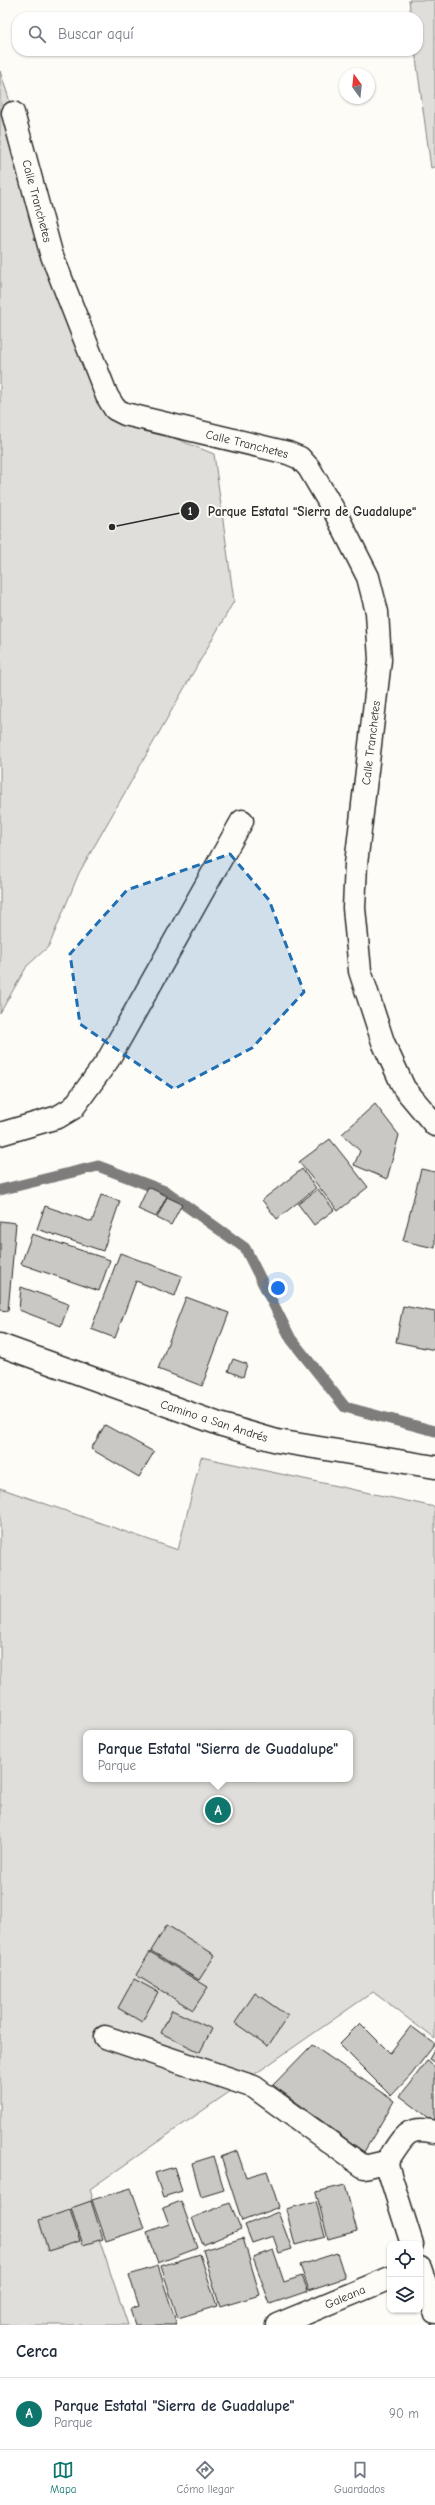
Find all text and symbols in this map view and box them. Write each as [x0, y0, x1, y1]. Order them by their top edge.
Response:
search box [12, 12, 423, 56]
icon: search [26, 23, 48, 45]
text: Buscar aquí [58, 25, 134, 43]
north arrow [339, 68, 375, 104]
street label: Calle Tranchetes [19, 158, 55, 244]
street label: Calle Tranchetes [204, 427, 290, 461]
callout: Parque Estatal "Sierra de Guadalupe" [180, 499, 424, 524]
text: 1 [188, 504, 193, 518]
text: Parque Estatal "Sierra de Guadalupe" [208, 504, 416, 519]
street label: Calle Tranchetes [359, 700, 383, 786]
your location [268, 1278, 288, 1298]
street label: Camino a San Andrés [158, 1397, 270, 1445]
popup [83, 1730, 353, 1782]
text: Parque Estatal "Sierra de Guadalupe" [98, 1740, 338, 1758]
text: Parque [98, 1758, 136, 1773]
pin: A [205, 1795, 231, 1825]
map controls [387, 2241, 423, 2313]
button: locate [387, 2241, 423, 2277]
button: layers [387, 2277, 423, 2313]
street label: Galeana [323, 2282, 367, 2312]
text: Cerca [16, 2342, 58, 2361]
text: Parque Estatal "Sierra de Guadalupe" [54, 2397, 294, 2415]
text: A [25, 2406, 33, 2421]
text: 90 m [389, 2406, 419, 2421]
text: Parque [54, 2415, 92, 2430]
tab: Mapa [50, 2459, 76, 2496]
tab: Cómo llegar [177, 2459, 234, 2496]
tab: Guardados [334, 2459, 385, 2496]

